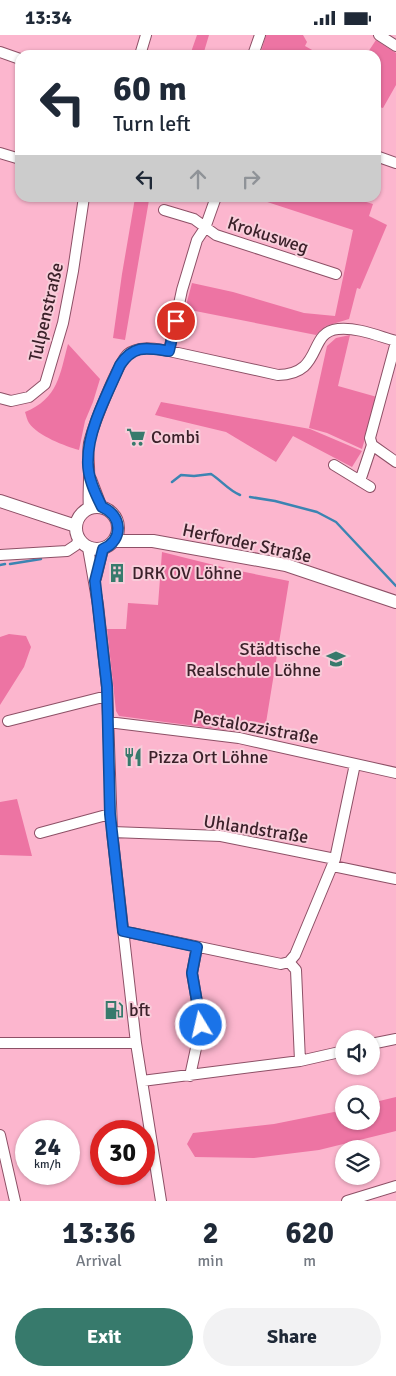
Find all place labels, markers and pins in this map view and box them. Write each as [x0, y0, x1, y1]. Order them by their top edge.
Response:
pin [155, 300, 197, 342]
supermarket icon: Combi [125, 426, 147, 448]
place label: Combi [151, 426, 200, 448]
building icon: DRK OV Löhne [106, 562, 128, 584]
place label: DRK OV Löhne [132, 562, 242, 584]
place label: Städtische Realschule Löhne [186, 638, 321, 681]
school or university icon: Städtische Realschule Löhne [325, 648, 347, 670]
restaurant icon: Pizza Ort Löhne [122, 746, 144, 768]
place label: Pizza Ort Löhne [148, 746, 268, 768]
fuel station icon: bft [103, 999, 125, 1021]
place label: bft [129, 999, 150, 1021]

